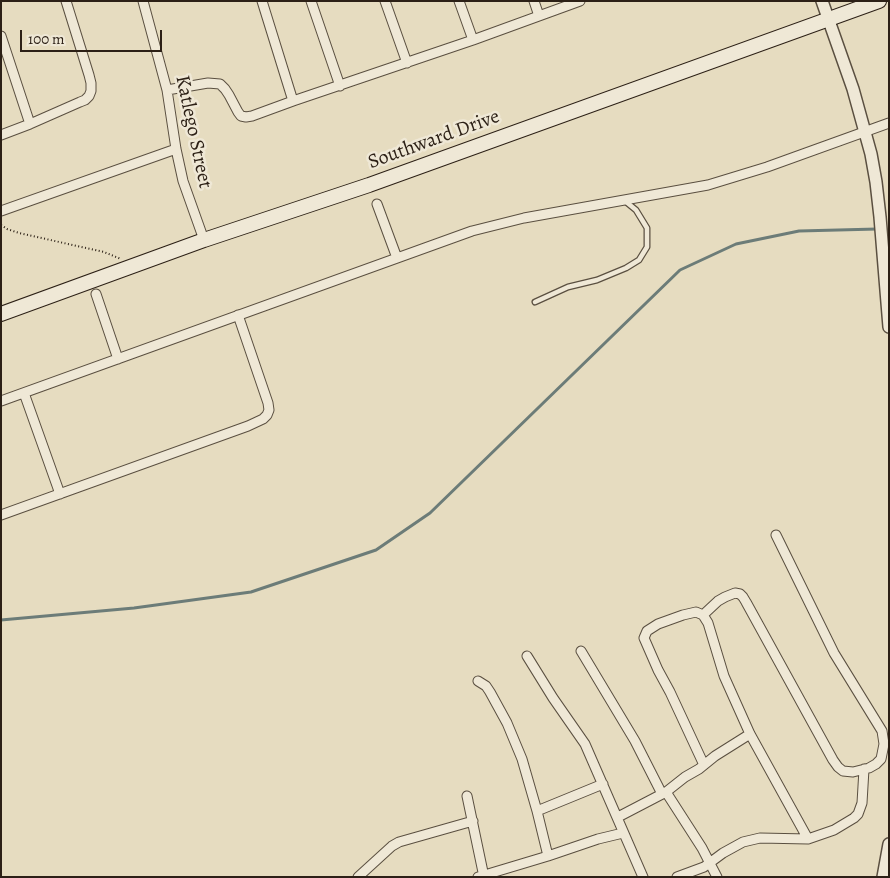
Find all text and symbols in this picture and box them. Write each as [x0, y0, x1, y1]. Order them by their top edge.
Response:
scale bar [22, 20, 165, 52]
text: 100 m [28, 29, 65, 49]
street label: Katlego Street [169, 73, 217, 191]
street label: Southward Drive [365, 105, 503, 175]

